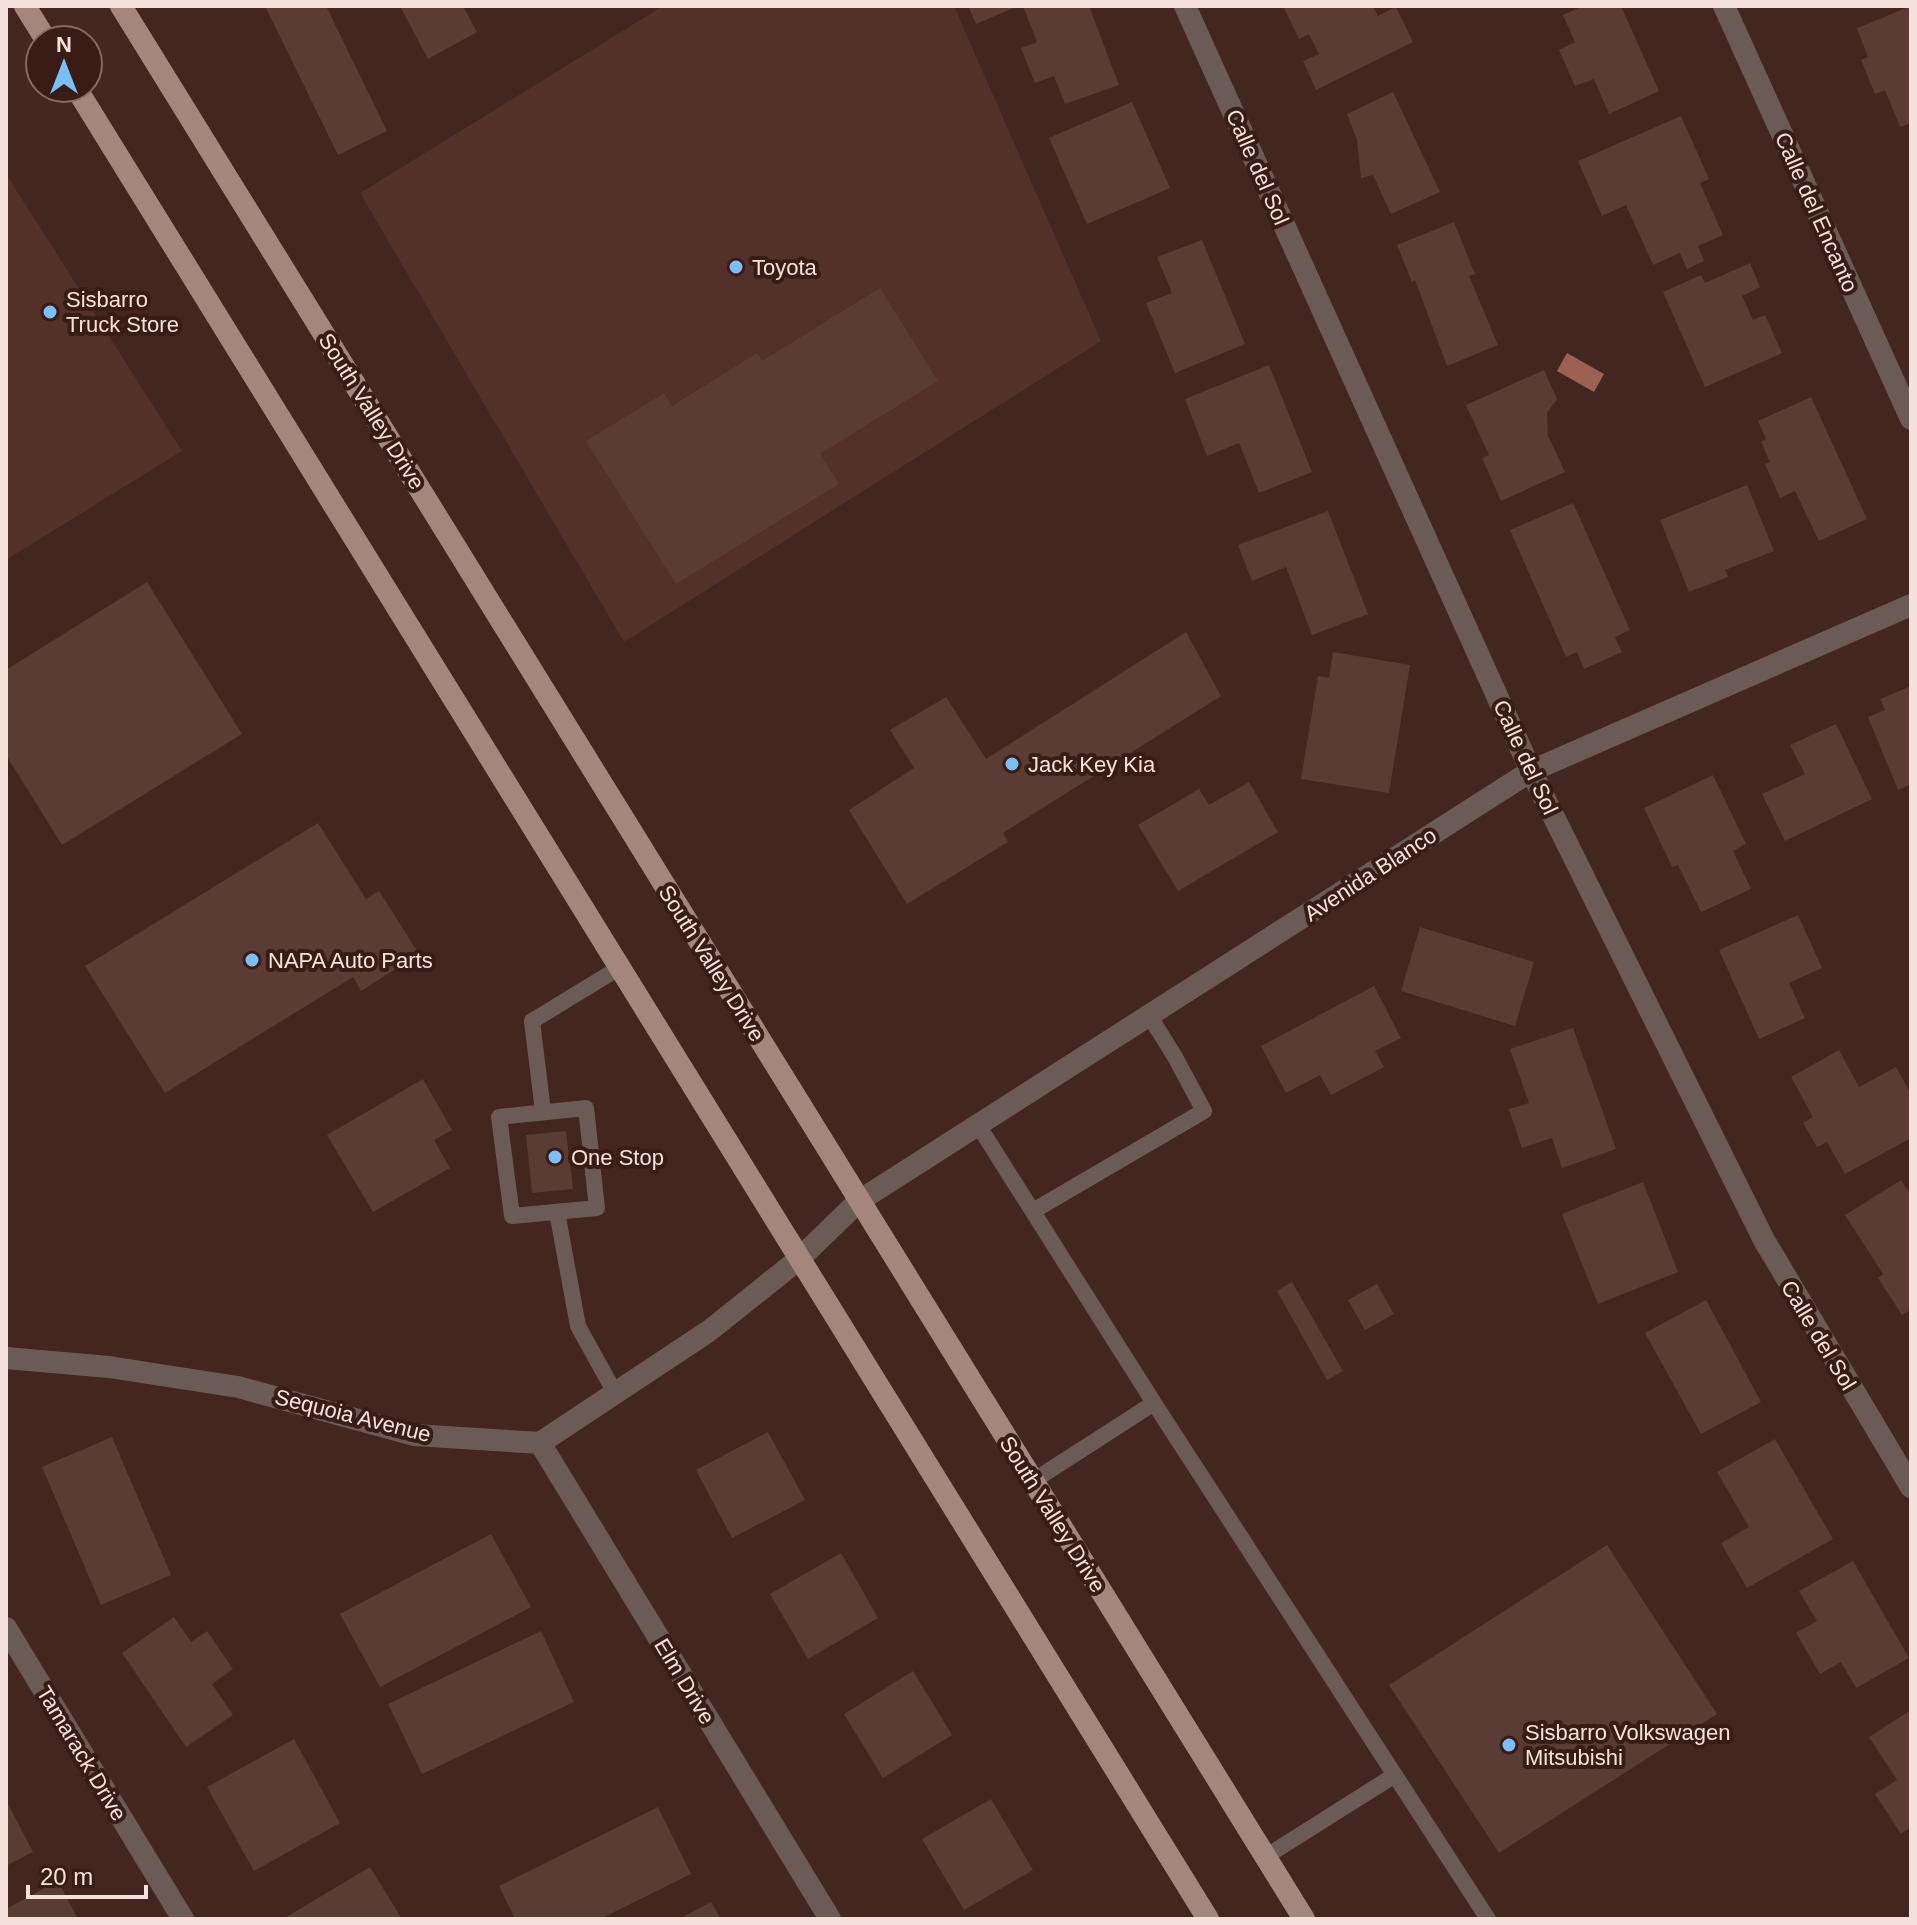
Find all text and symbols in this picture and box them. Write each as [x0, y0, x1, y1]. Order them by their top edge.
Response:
north arrow [24, 24, 104, 104]
text: N [56, 32, 72, 57]
street label: Calle del Sol [1221, 106, 1294, 229]
street label: Calle del Encanto [1770, 128, 1863, 296]
place label: Toyota [752, 255, 818, 280]
marker: Toyota [727, 258, 745, 276]
place label: Sisbarro Truck Store [66, 287, 179, 337]
marker: Sisbarro Truck Store [41, 303, 59, 321]
street label: South Valley Drive [313, 329, 430, 494]
street label: Calle del Sol [1488, 696, 1563, 818]
place label: Jack Key Kia [1028, 752, 1156, 777]
marker: Jack Key Kia [1003, 755, 1021, 773]
street label: Avenida Blanco [1300, 822, 1441, 926]
street label: South Valley Drive [653, 881, 770, 1046]
place label: NAPA Auto Parts [268, 948, 433, 973]
marker: NAPA Auto Parts [243, 951, 261, 969]
place label: One Stop [571, 1145, 664, 1170]
marker: One Stop [546, 1148, 564, 1166]
street label: Calle del Sol [1776, 1276, 1861, 1395]
street label: Sequoia Avenue [272, 1384, 433, 1447]
street label: South Valley Drive [994, 1432, 1111, 1597]
street label: Elm Drive [649, 1634, 720, 1729]
street label: Tamarack Drive [32, 1681, 132, 1825]
place label: Sisbarro Volkswagen Mitsubishi [1525, 1720, 1730, 1770]
marker: Sisbarro Volkswagen Mitsubishi [1500, 1736, 1518, 1754]
scale bar [28, 1849, 146, 1899]
text: 20 m [40, 1863, 93, 1890]

